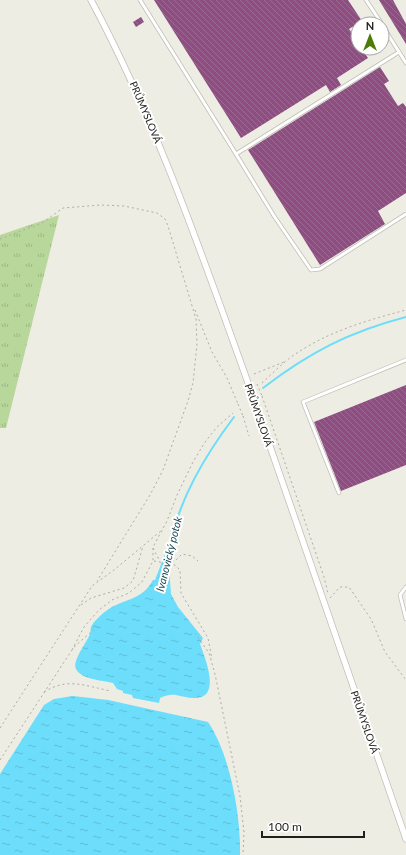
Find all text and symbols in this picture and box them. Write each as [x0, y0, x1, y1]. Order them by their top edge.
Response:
north arrow [350, 16, 390, 56]
text: N [366, 19, 374, 32]
street label: PRŮMYSLOVÁ [128, 79, 164, 145]
street label: PRŮMYSLOVÁ [243, 382, 275, 448]
water label: Ivanovický potok [153, 514, 184, 593]
street label: PRŮMYSLOVÁ [349, 689, 381, 755]
scale bar [262, 813, 364, 839]
text: 100 m [268, 819, 302, 834]

